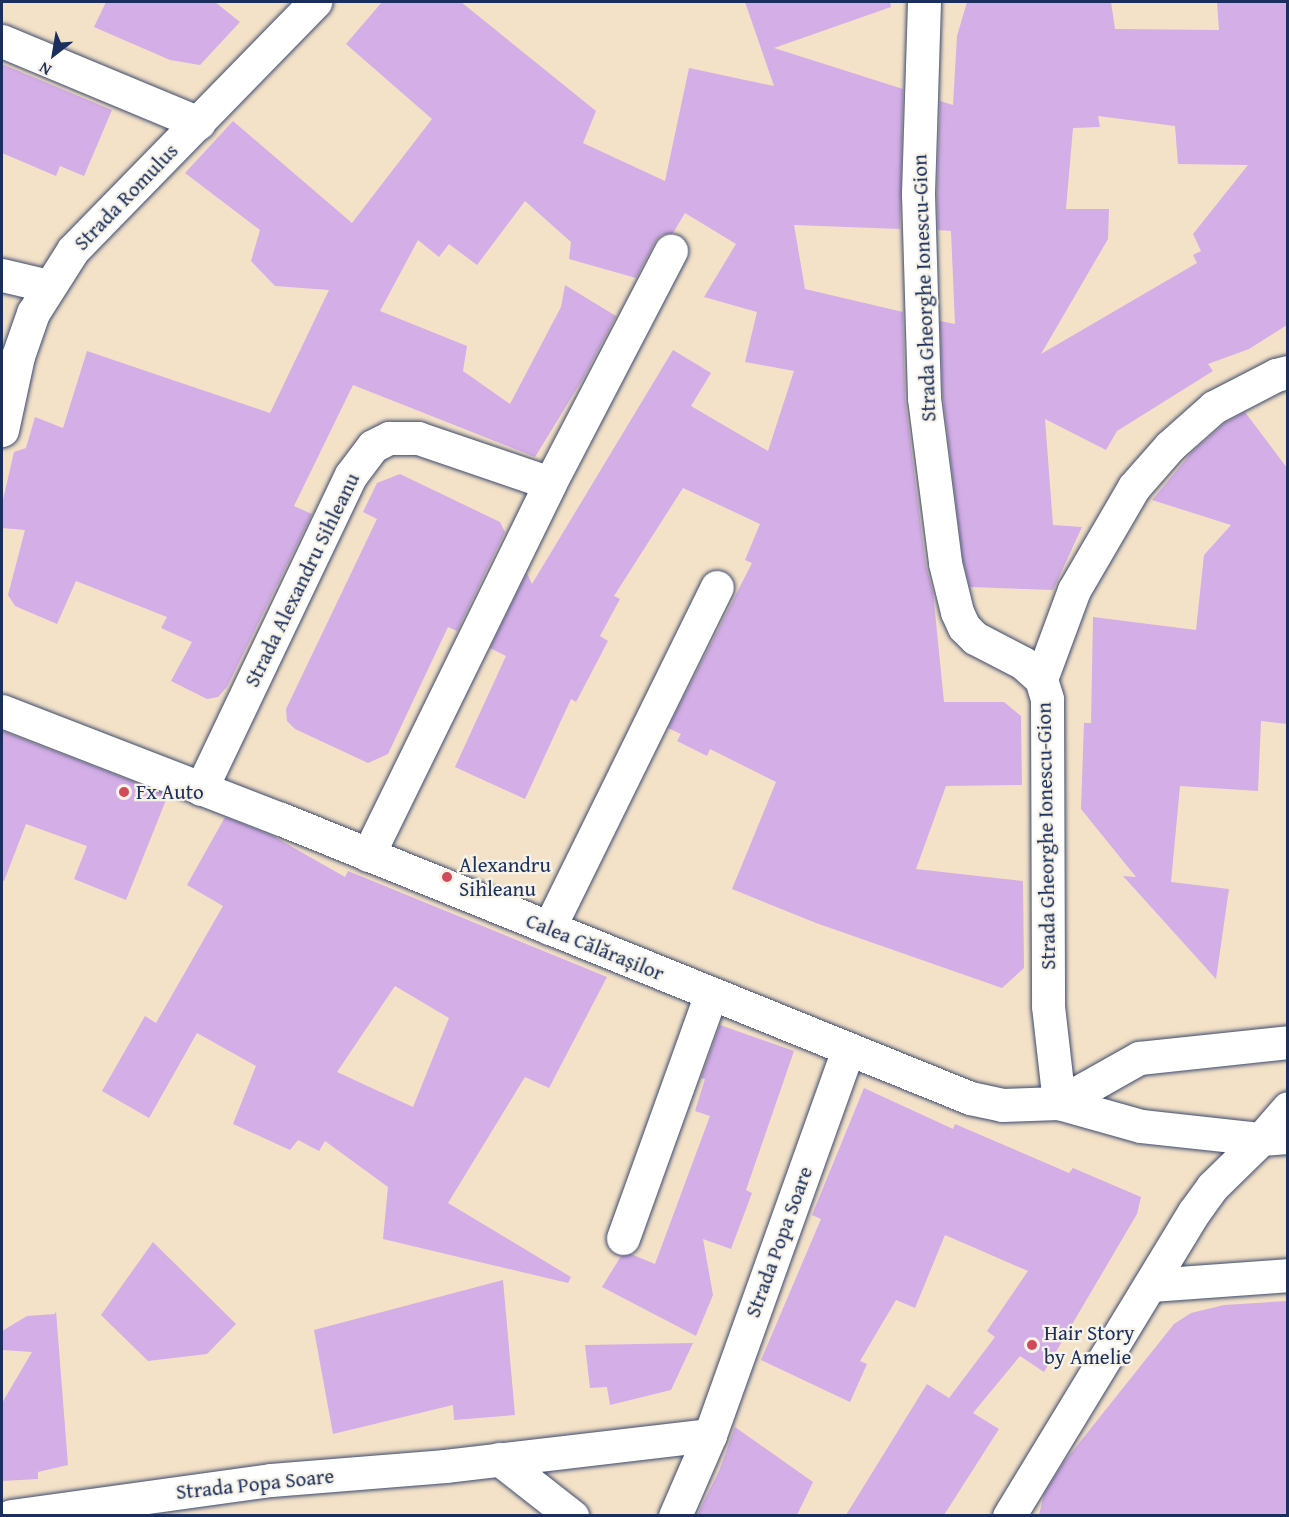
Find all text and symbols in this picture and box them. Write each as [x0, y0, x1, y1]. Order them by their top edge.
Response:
north arrow [24, 24, 84, 84]
text: N [34, 56, 56, 82]
street label: Strada Romulus [69, 138, 183, 256]
street label: Strada Gheorghe Ionescu-Gion [907, 154, 941, 422]
street label: Strada Alexandru Sihleanu [239, 469, 365, 691]
street label: Strada Gheorghe Ionescu-Gion [1031, 702, 1061, 970]
place label: Fx Auto [136, 779, 204, 805]
marker: Fx Auto [117, 785, 131, 799]
place label: Alexandru Sihleanu [459, 852, 551, 902]
marker: Alexandru Sihleanu [440, 870, 454, 884]
street label: Calea Călărașilor [522, 908, 668, 986]
street label: Strada Popa Soare [740, 1163, 818, 1321]
place label: Hair Story by Amelie [1044, 1320, 1135, 1370]
marker: Hair Story by Amelie [1025, 1338, 1039, 1352]
street label: Strada Popa Soare [175, 1463, 335, 1505]

